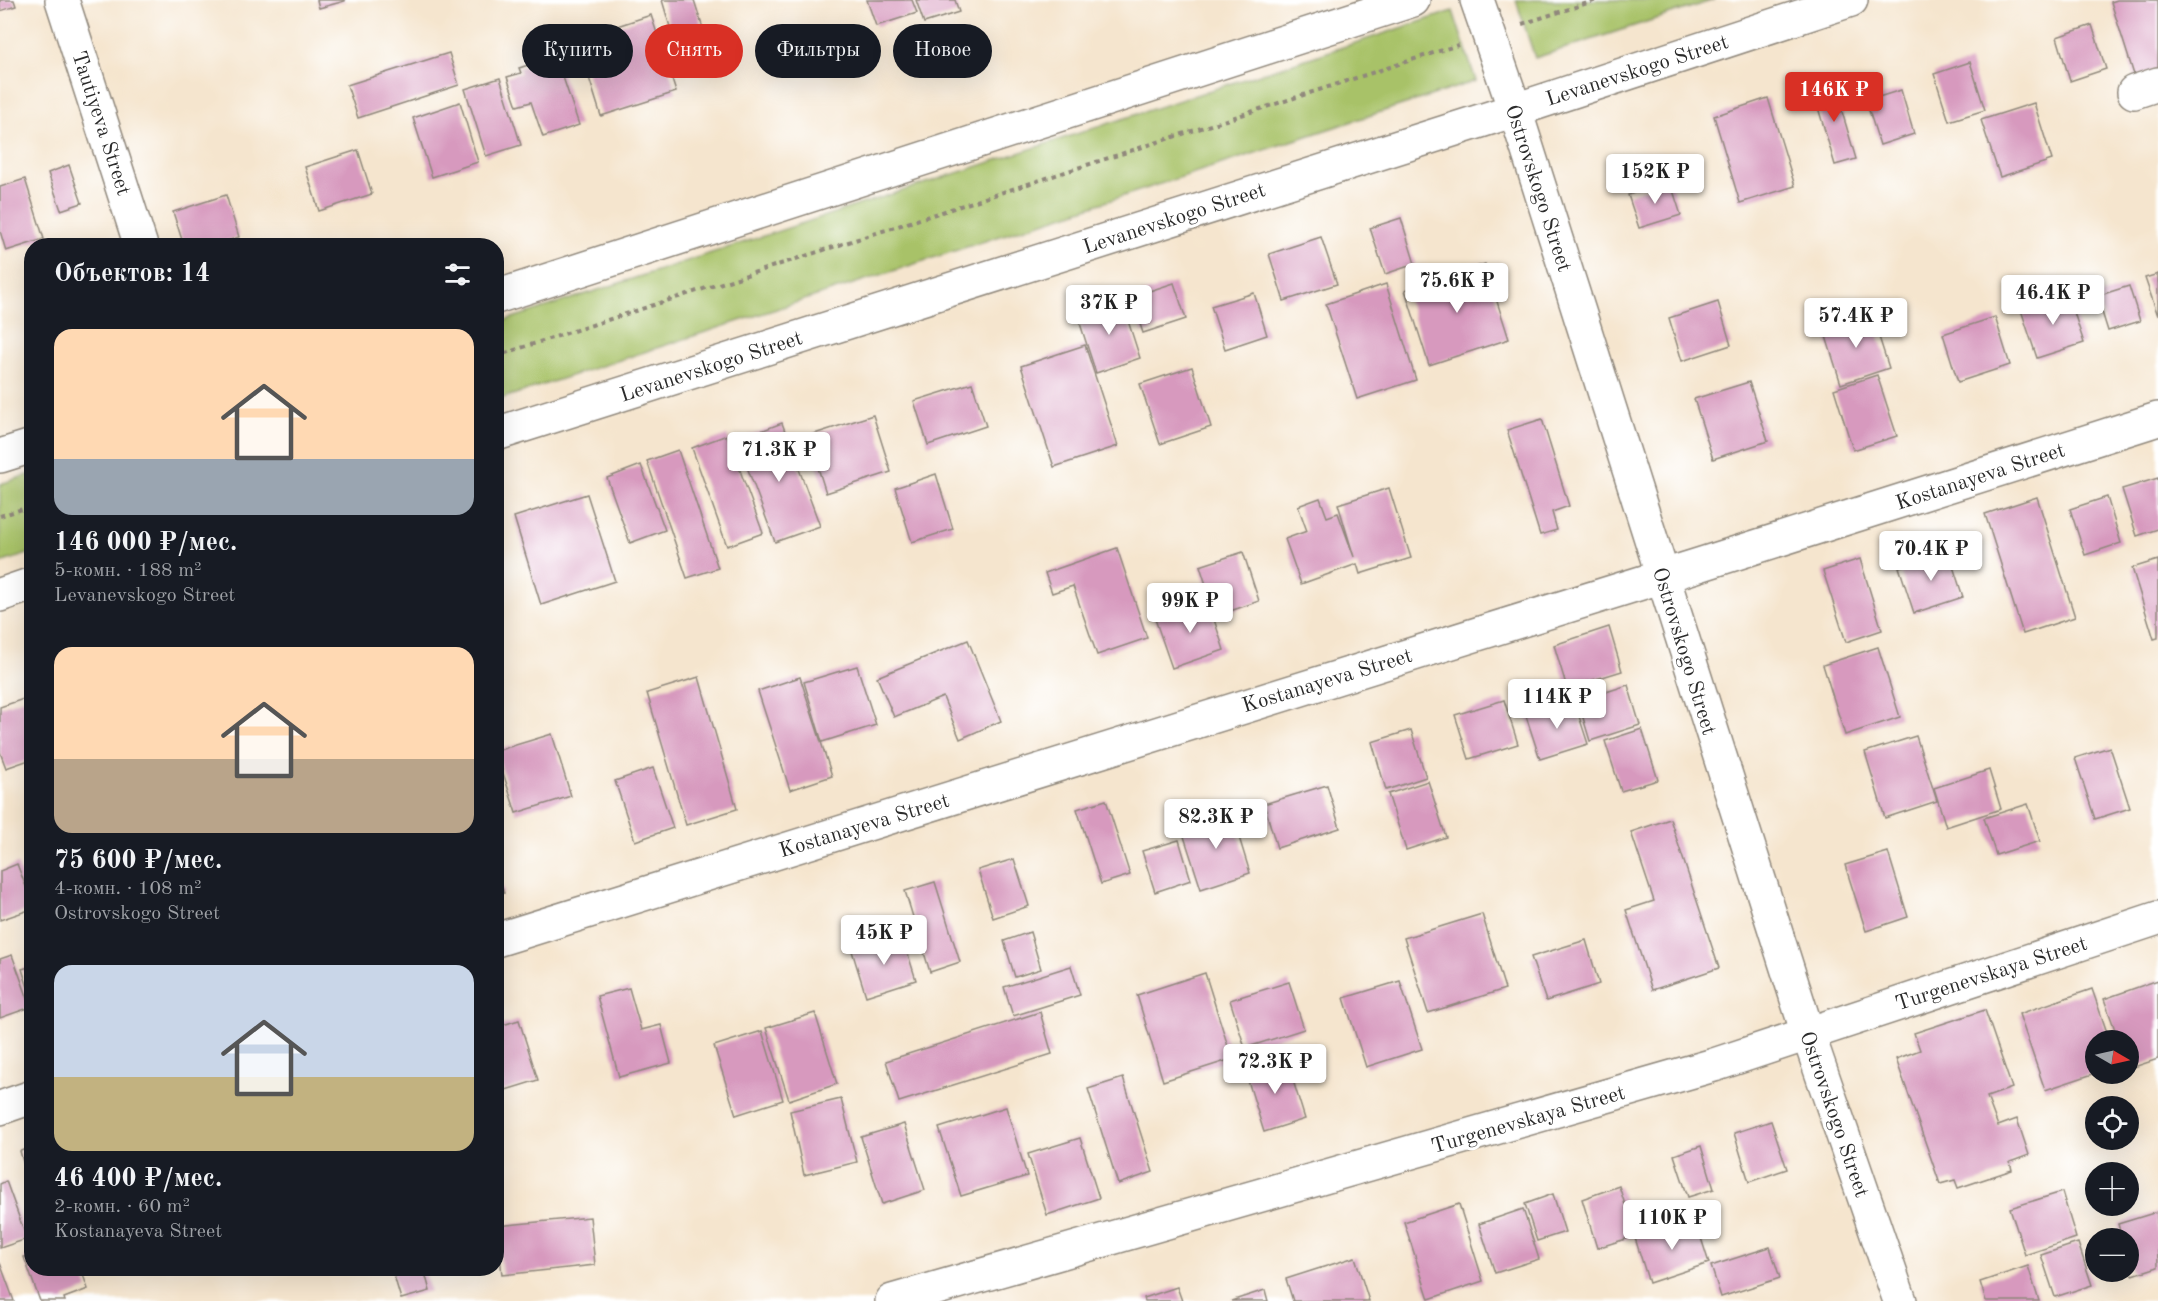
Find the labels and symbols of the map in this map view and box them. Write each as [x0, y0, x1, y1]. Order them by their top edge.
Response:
street label: Levanevskogo Street [1544, 32, 1731, 111]
street label: Tautiyeva Street [67, 49, 134, 198]
pin: 146K ₽ [1785, 72, 1883, 123]
street label: Ostrovskogo Street [1501, 102, 1574, 275]
pin: 152K ₽ [1606, 154, 1704, 205]
street label: Levanevskogo Street [1081, 180, 1268, 259]
pin: 75.6K ₽ [1402, 263, 1512, 314]
pin: 46.4K ₽ [1998, 275, 2108, 326]
pin: 37K ₽ [1067, 285, 1151, 336]
pin: 57.4K ₽ [1801, 298, 1911, 349]
street label: Levanevskogo Street [618, 328, 805, 407]
pin: 71.3K ₽ [724, 432, 834, 483]
street label: Kostanayeva Street [1893, 440, 2068, 515]
pin: 70.4K ₽ [1876, 531, 1986, 582]
street label: Ostrovskogo Street [1648, 565, 1719, 738]
pin: 99K ₽ [1148, 583, 1232, 634]
street label: Kostanayeva Street [1240, 646, 1415, 717]
pin: 114K ₽ [1508, 679, 1606, 730]
street label: Kostanayeva Street [777, 791, 952, 862]
pin: 82.3K ₽ [1161, 799, 1271, 850]
pin: 45K ₽ [842, 915, 926, 966]
street label: Turgenevskaya Street [1893, 933, 2090, 1015]
street label: Ostrovskogo Street [1795, 1029, 1872, 1200]
north arrow [2085, 1030, 2139, 1084]
pin: 72.3K ₽ [1220, 1044, 1330, 1095]
street label: Turgenevskaya Street [1429, 1083, 1628, 1158]
pin: 110K ₽ [1623, 1200, 1721, 1251]

